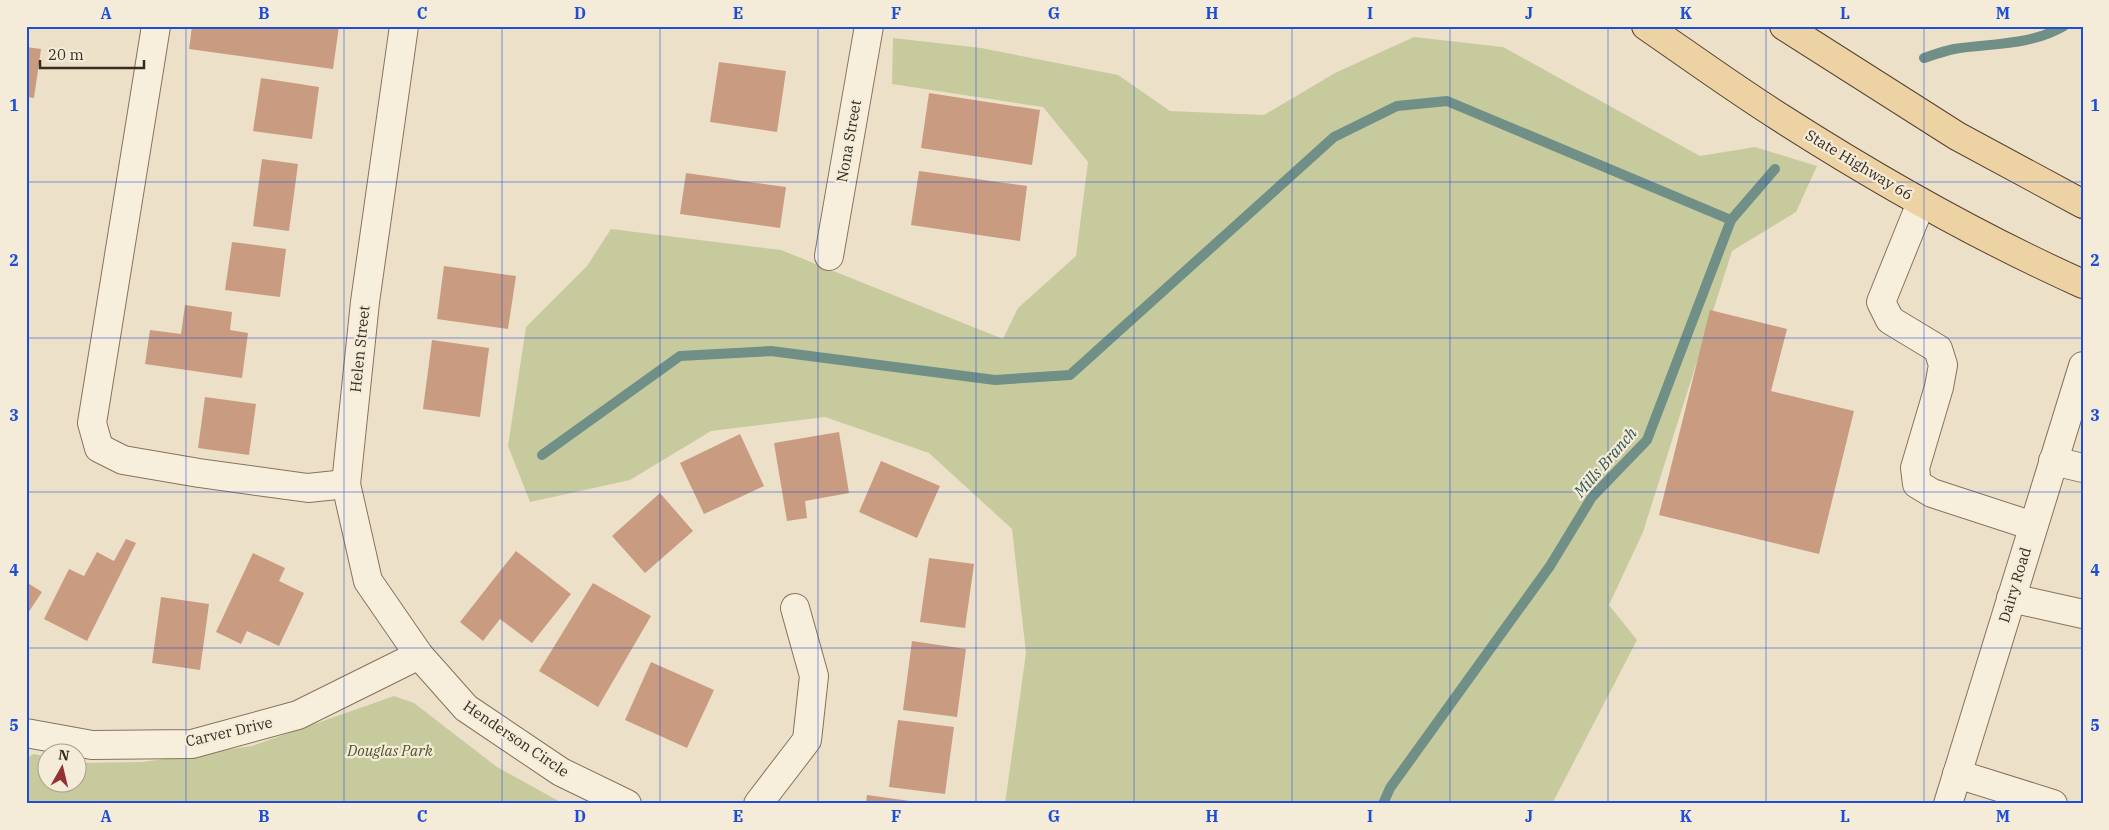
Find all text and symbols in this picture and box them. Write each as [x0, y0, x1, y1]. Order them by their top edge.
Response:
text: A [100, 3, 112, 23]
text: B [258, 3, 270, 23]
text: C [417, 3, 427, 23]
text: D [574, 3, 586, 23]
text: E [733, 3, 743, 23]
text: F [891, 3, 901, 23]
text: G [1048, 3, 1060, 23]
text: H [1206, 3, 1219, 23]
text: I [1367, 3, 1373, 23]
text: J [1525, 3, 1533, 23]
text: K [1680, 3, 1693, 23]
text: L [1840, 3, 1850, 23]
text: M [1996, 3, 2010, 23]
scale bar [40, 38, 144, 70]
text: 20 m [48, 45, 84, 64]
text: 1 [9, 95, 19, 115]
text: 1 [2090, 95, 2100, 115]
street label: Nona Street [832, 98, 865, 184]
street label: State Highway 66 [1802, 125, 1916, 204]
text: 2 [9, 250, 19, 270]
text: 2 [2090, 250, 2100, 270]
street label: Helen Street [345, 304, 374, 393]
text: 3 [9, 405, 19, 425]
text: 3 [2090, 405, 2100, 425]
water label: Mills Branch [1569, 423, 1641, 502]
street label: Dairy Road [1994, 545, 2035, 625]
text: 4 [9, 560, 19, 580]
text: 4 [2090, 560, 2100, 580]
street label: Henderson Circle [460, 696, 573, 781]
street label: Carver Drive [184, 712, 274, 751]
text: 5 [9, 715, 19, 735]
text: 5 [2090, 715, 2100, 735]
park label: Douglas Park [346, 741, 433, 760]
north arrow [38, 742, 88, 792]
text: N [57, 745, 71, 765]
text: A [100, 806, 112, 826]
text: B [258, 806, 270, 826]
text: C [417, 806, 427, 826]
text: D [574, 806, 586, 826]
text: E [733, 806, 743, 826]
text: F [891, 806, 901, 826]
text: G [1048, 806, 1060, 826]
text: H [1206, 806, 1219, 826]
text: I [1367, 806, 1373, 826]
text: J [1525, 806, 1533, 826]
text: K [1680, 806, 1693, 826]
text: L [1840, 806, 1850, 826]
text: M [1996, 806, 2010, 826]

